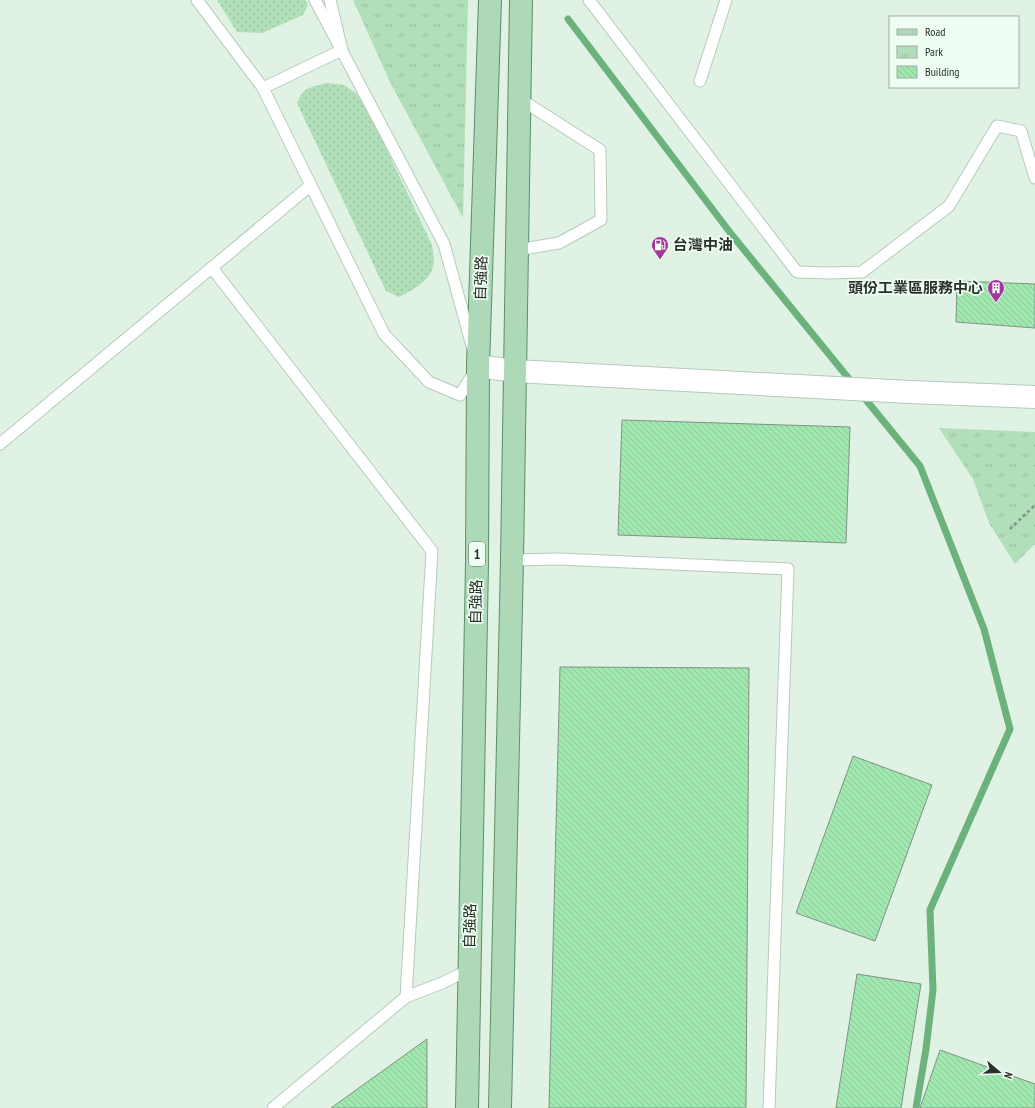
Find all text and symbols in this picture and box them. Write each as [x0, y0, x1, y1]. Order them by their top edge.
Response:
legend [889, 16, 1019, 88]
text: Road [925, 24, 945, 39]
text: Park [925, 44, 943, 59]
text: Building [925, 64, 960, 79]
fuel station icon: 台灣中油 [650, 235, 670, 260]
place label: 台灣中油 [673, 235, 733, 254]
street label: 自強路 [470, 255, 491, 301]
place label: 頭份工業區服務中心 [848, 278, 983, 297]
building icon: 頭份工業區服務中心 [986, 278, 1006, 303]
road number: 1 [469, 542, 485, 566]
street label: 自強路 [466, 579, 485, 625]
street label: 自強路 [460, 903, 479, 949]
north arrow [979, 1052, 1019, 1092]
text: N [1001, 1070, 1016, 1080]

